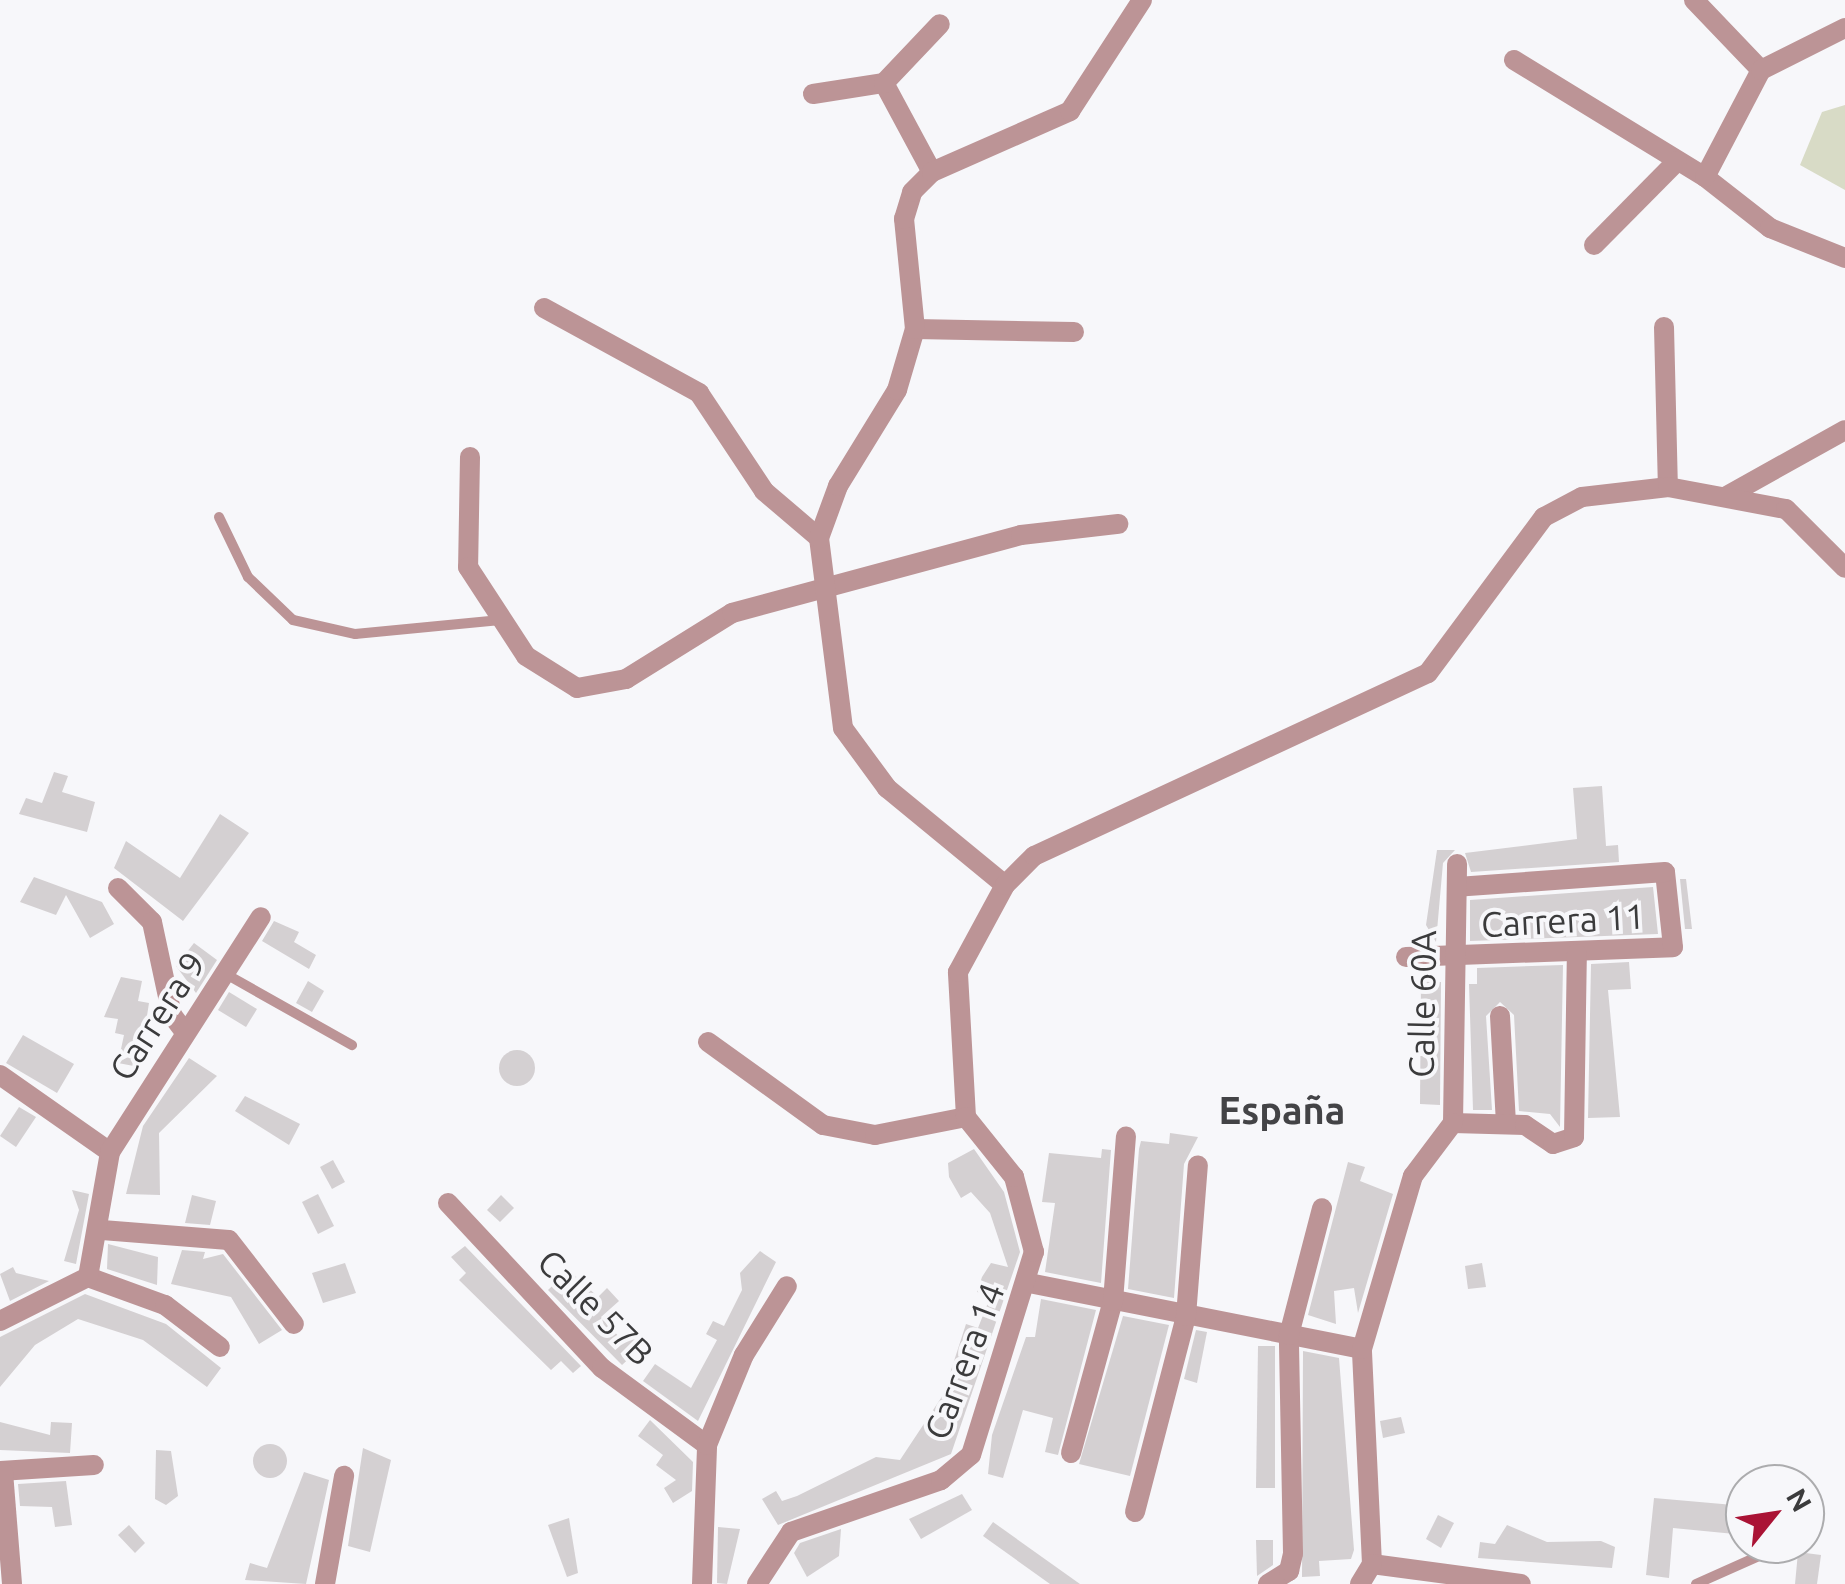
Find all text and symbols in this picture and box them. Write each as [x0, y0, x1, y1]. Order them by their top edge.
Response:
street label: Carrera 11 [1480, 895, 1646, 945]
street label: Calle 60A [1400, 930, 1444, 1078]
street label: Carrera 9 [100, 944, 214, 1088]
district label: España [1219, 1088, 1345, 1134]
street label: Calle 57B [529, 1240, 663, 1374]
street label: Carrera 14 [915, 1277, 1013, 1445]
north arrow [1725, 1464, 1825, 1564]
text: N [1781, 1483, 1818, 1517]

